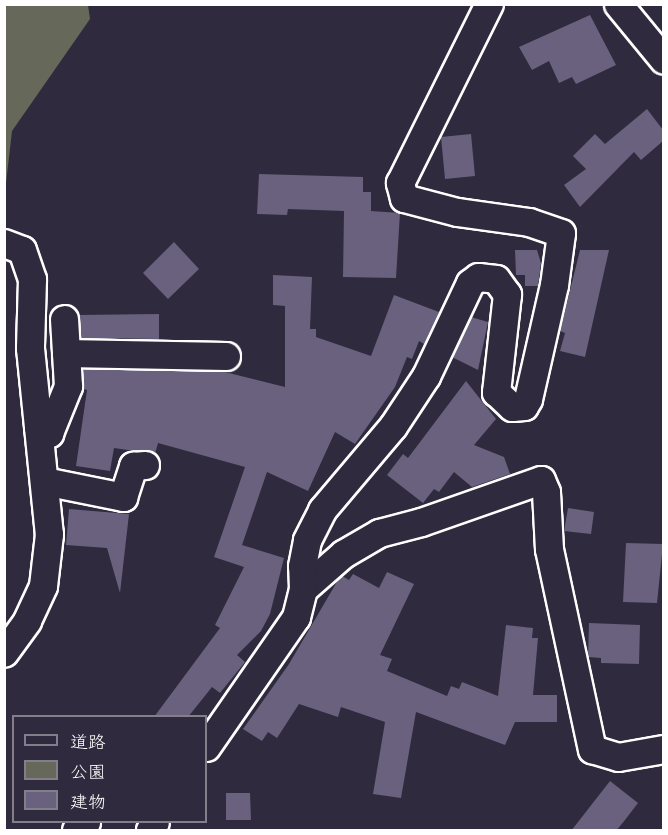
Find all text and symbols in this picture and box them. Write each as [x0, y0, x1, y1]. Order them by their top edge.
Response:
legend [12, 715, 207, 823]
text: 道路 [70, 732, 106, 753]
text: 公園 [70, 762, 106, 783]
text: 建物 [70, 792, 106, 813]

